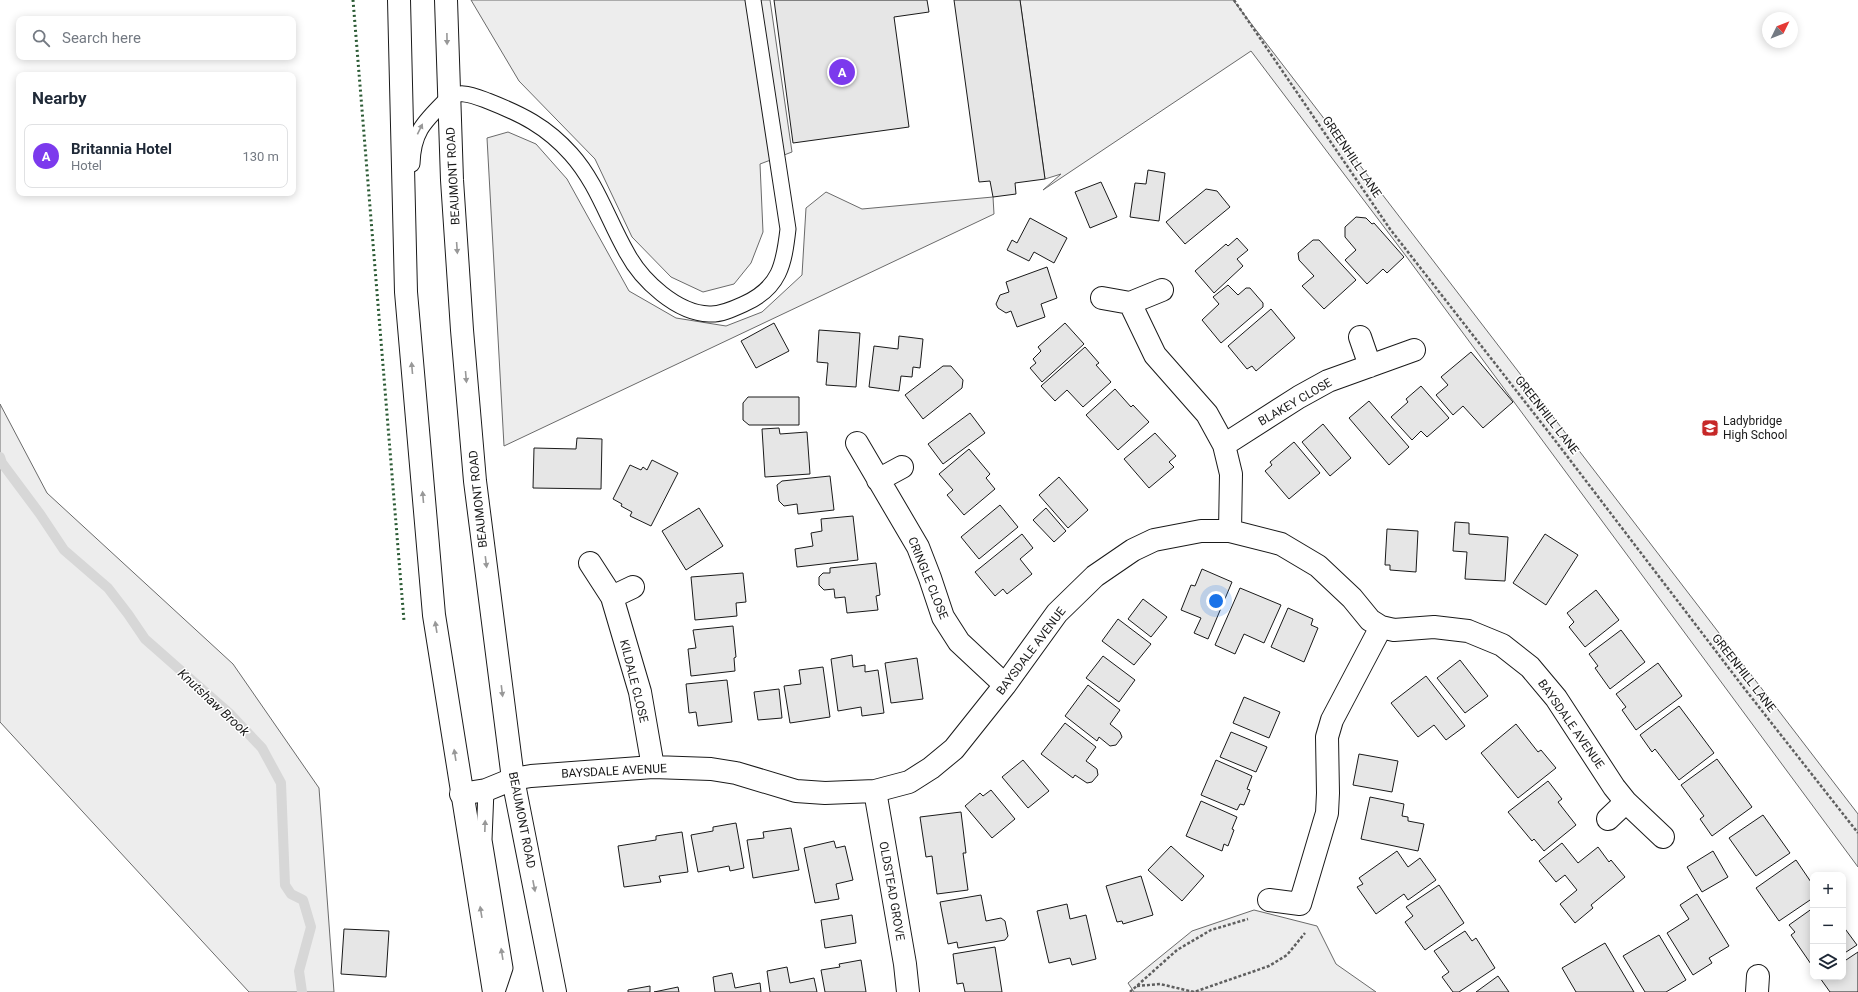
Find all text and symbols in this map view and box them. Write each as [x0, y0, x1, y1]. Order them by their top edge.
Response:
north arrow [1762, 12, 1798, 48]
search box [16, 16, 296, 60]
icon: search [30, 27, 52, 49]
text: Search here [62, 29, 141, 47]
one-way arrow [444, 33, 450, 46]
pin: A [829, 57, 855, 87]
text: Nearby [32, 88, 87, 108]
street label: GREENHILL LANE [1320, 114, 1385, 201]
one-way arrow [417, 124, 423, 135]
street label: BEAUMONT ROAD [443, 127, 463, 225]
text: Britannia Hotel [71, 140, 172, 158]
text: A [42, 149, 50, 164]
text: 130 m [242, 149, 279, 164]
text: Hotel [71, 158, 102, 173]
one-way arrow [453, 242, 460, 254]
one-way arrow [409, 362, 416, 374]
one-way arrow [463, 371, 470, 383]
street label: GREENHILL LANE [1512, 373, 1582, 457]
street label: BLAKEY CLOSE [1256, 375, 1334, 429]
place label: Ladybridge High School [1723, 414, 1787, 442]
school or university icon: Ladybridge High School [1700, 418, 1720, 438]
street label: BEAUMONT ROAD [466, 449, 490, 548]
one-way arrow [420, 491, 427, 503]
street label: CRINGLE CLOSE [905, 535, 951, 621]
one-way arrow [483, 556, 489, 568]
your location [1206, 591, 1226, 611]
street label: BAYSDALE AVENUE [994, 604, 1069, 697]
one-way arrow [433, 621, 439, 633]
street label: GREENHILL LANE [1709, 631, 1779, 715]
street label: KILDALE CLOSE [617, 638, 651, 724]
water label: Knutshaw Brook [175, 666, 253, 739]
street label: BAYSDALE AVENUE [1535, 677, 1607, 771]
one-way arrow [499, 685, 505, 697]
one-way arrow [452, 749, 458, 761]
street label: BAYSDALE AVENUE [561, 761, 667, 781]
street label: BEAUMONT ROAD [506, 771, 538, 870]
one-way arrow [482, 819, 488, 832]
street label: OLDSTEAD GROVE [876, 840, 908, 942]
map controls [1810, 872, 1846, 980]
button: + [1810, 872, 1846, 908]
one-way arrow [532, 880, 538, 892]
one-way arrow [478, 906, 484, 918]
button: − [1810, 908, 1846, 944]
button: layers [1810, 944, 1846, 980]
one-way arrow [499, 948, 505, 960]

